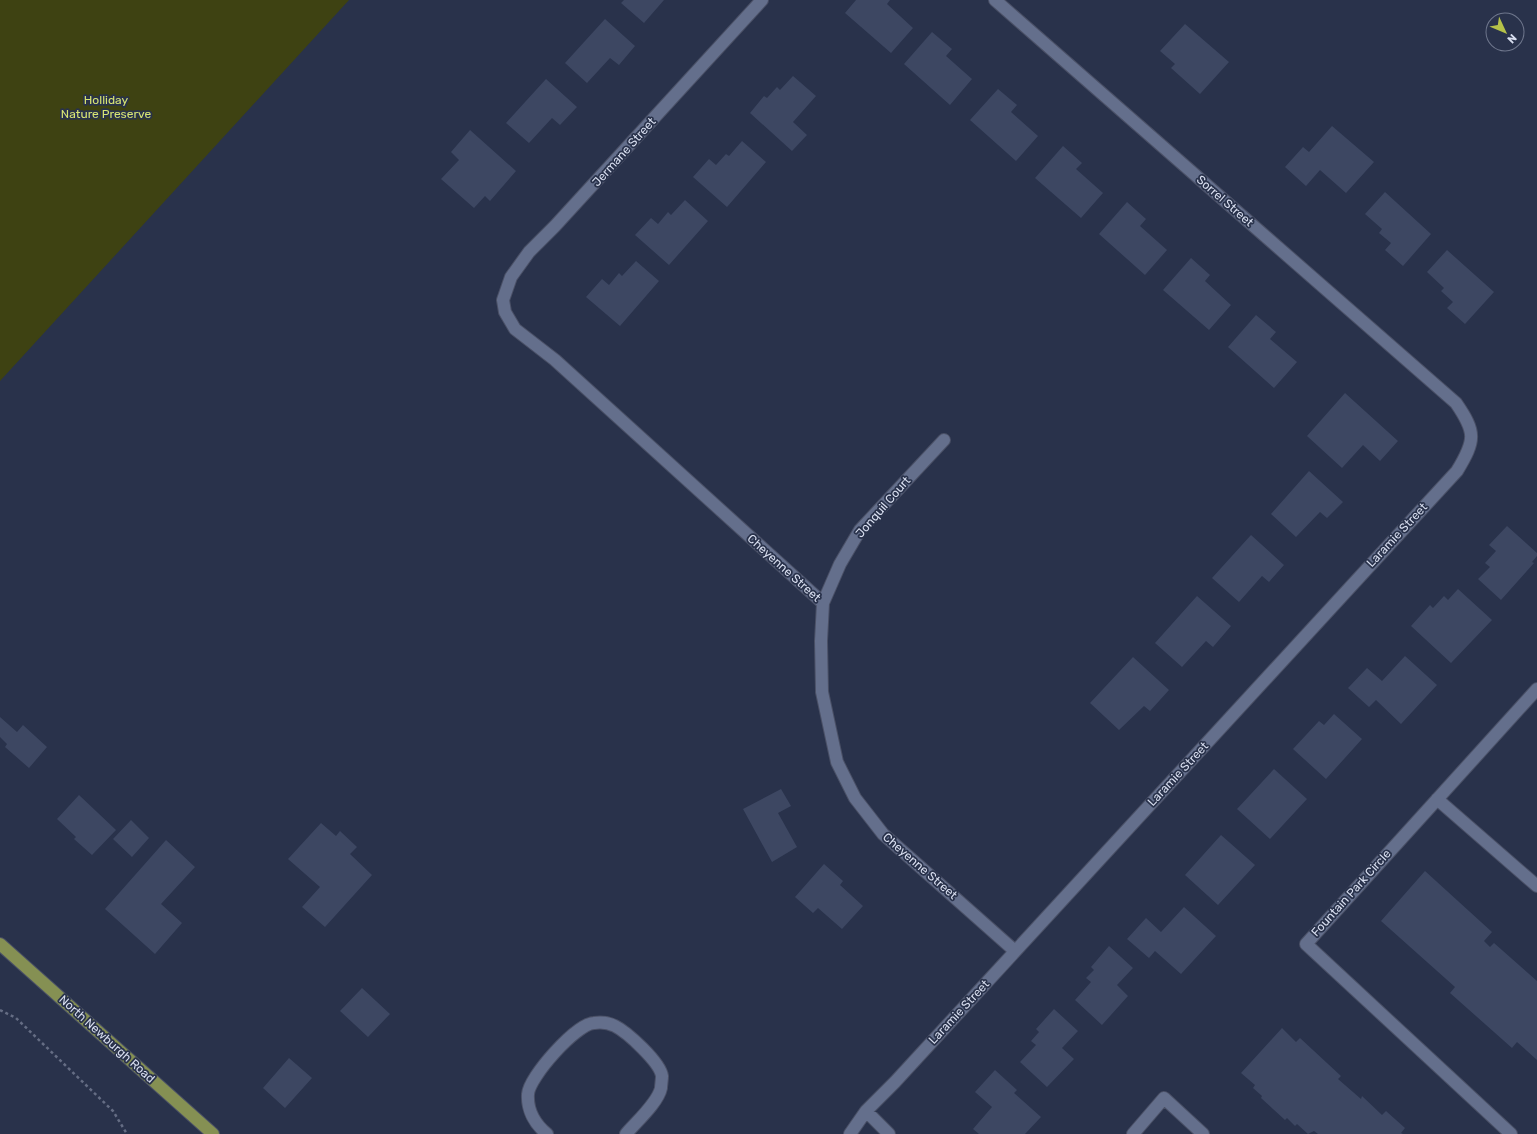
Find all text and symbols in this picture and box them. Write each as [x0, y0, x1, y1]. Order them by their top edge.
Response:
north arrow [1485, 12, 1525, 52]
text: N [1504, 31, 1519, 46]
park label: Holliday Nature Preserve [61, 93, 151, 121]
street label: Jermane Street [589, 114, 659, 189]
street label: Sorrel Street [1194, 173, 1256, 230]
street label: Jonquil Court [853, 473, 913, 540]
street label: Laramie Street [1364, 500, 1430, 570]
street label: Cheyenne Street [744, 531, 824, 605]
street label: Laramie Street [1145, 739, 1211, 809]
street label: Cheyenne Street [880, 830, 960, 902]
street label: Fountain Park Circle [1308, 847, 1394, 939]
street label: Laramie Street [926, 977, 992, 1047]
street label: North Newburgh Road [56, 992, 158, 1086]

